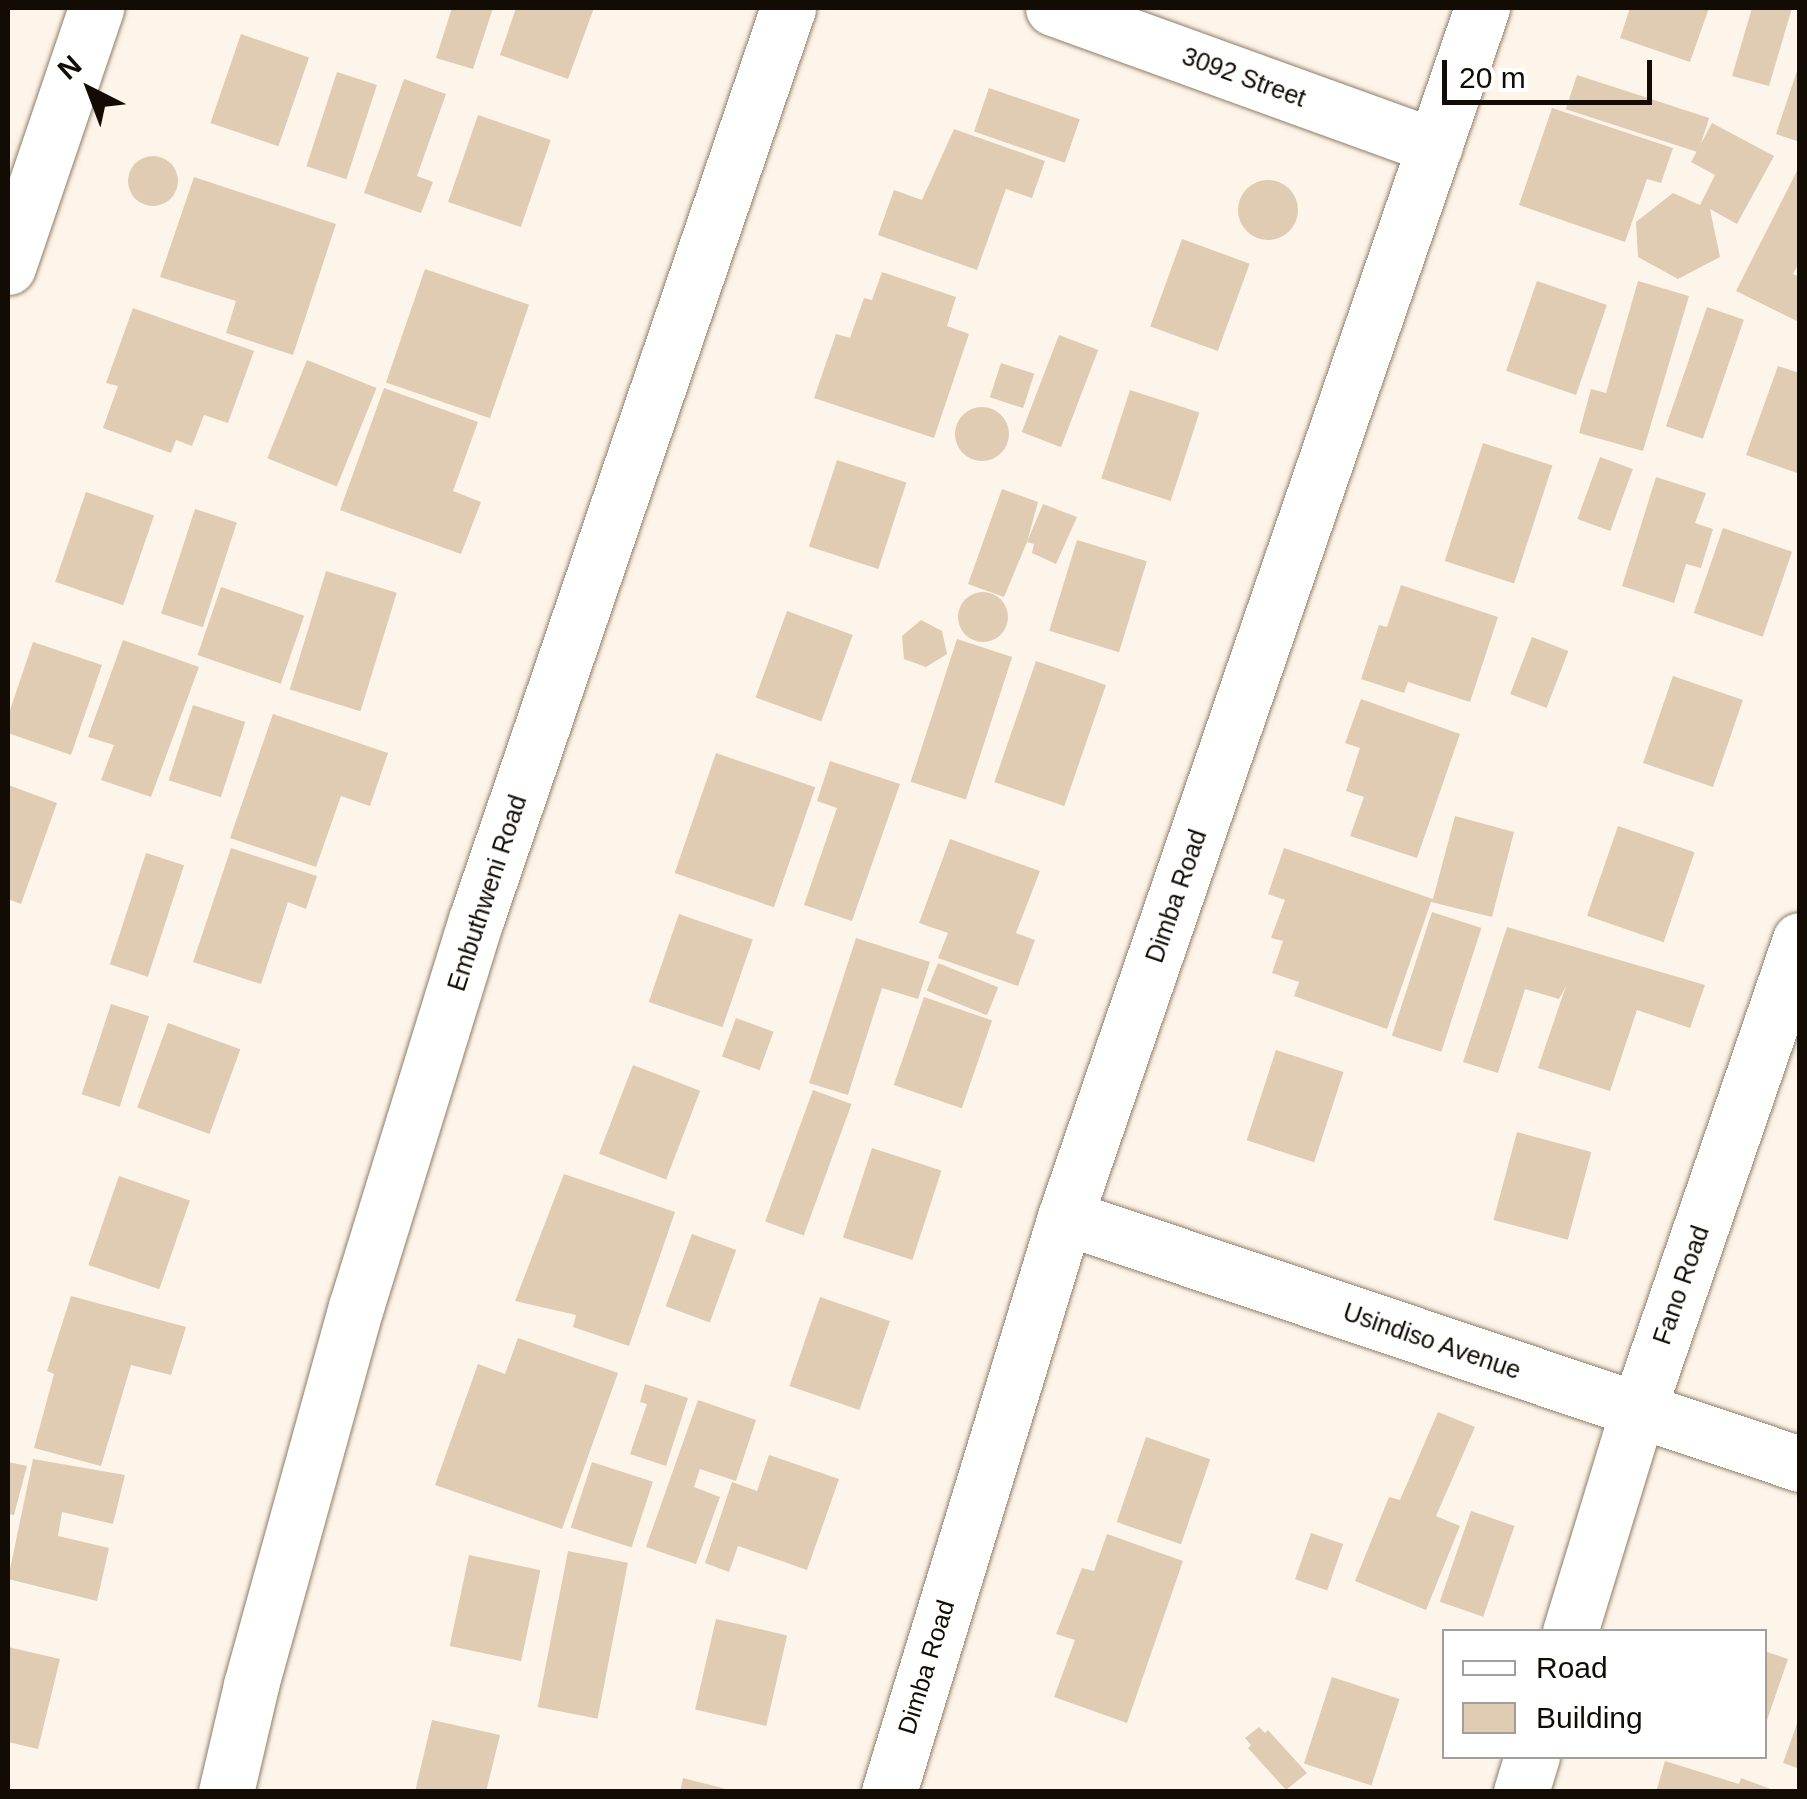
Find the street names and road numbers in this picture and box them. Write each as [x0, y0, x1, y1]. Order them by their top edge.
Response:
street label: 3092 Street [1178, 41, 1310, 113]
street label: Embuthweni Road [441, 791, 533, 995]
street label: Dimba Road [1139, 825, 1213, 967]
street label: Fano Road [1647, 1222, 1715, 1348]
street label: Usindiso Avenue [1339, 1296, 1525, 1386]
street label: Dimba Road [891, 1596, 961, 1738]

